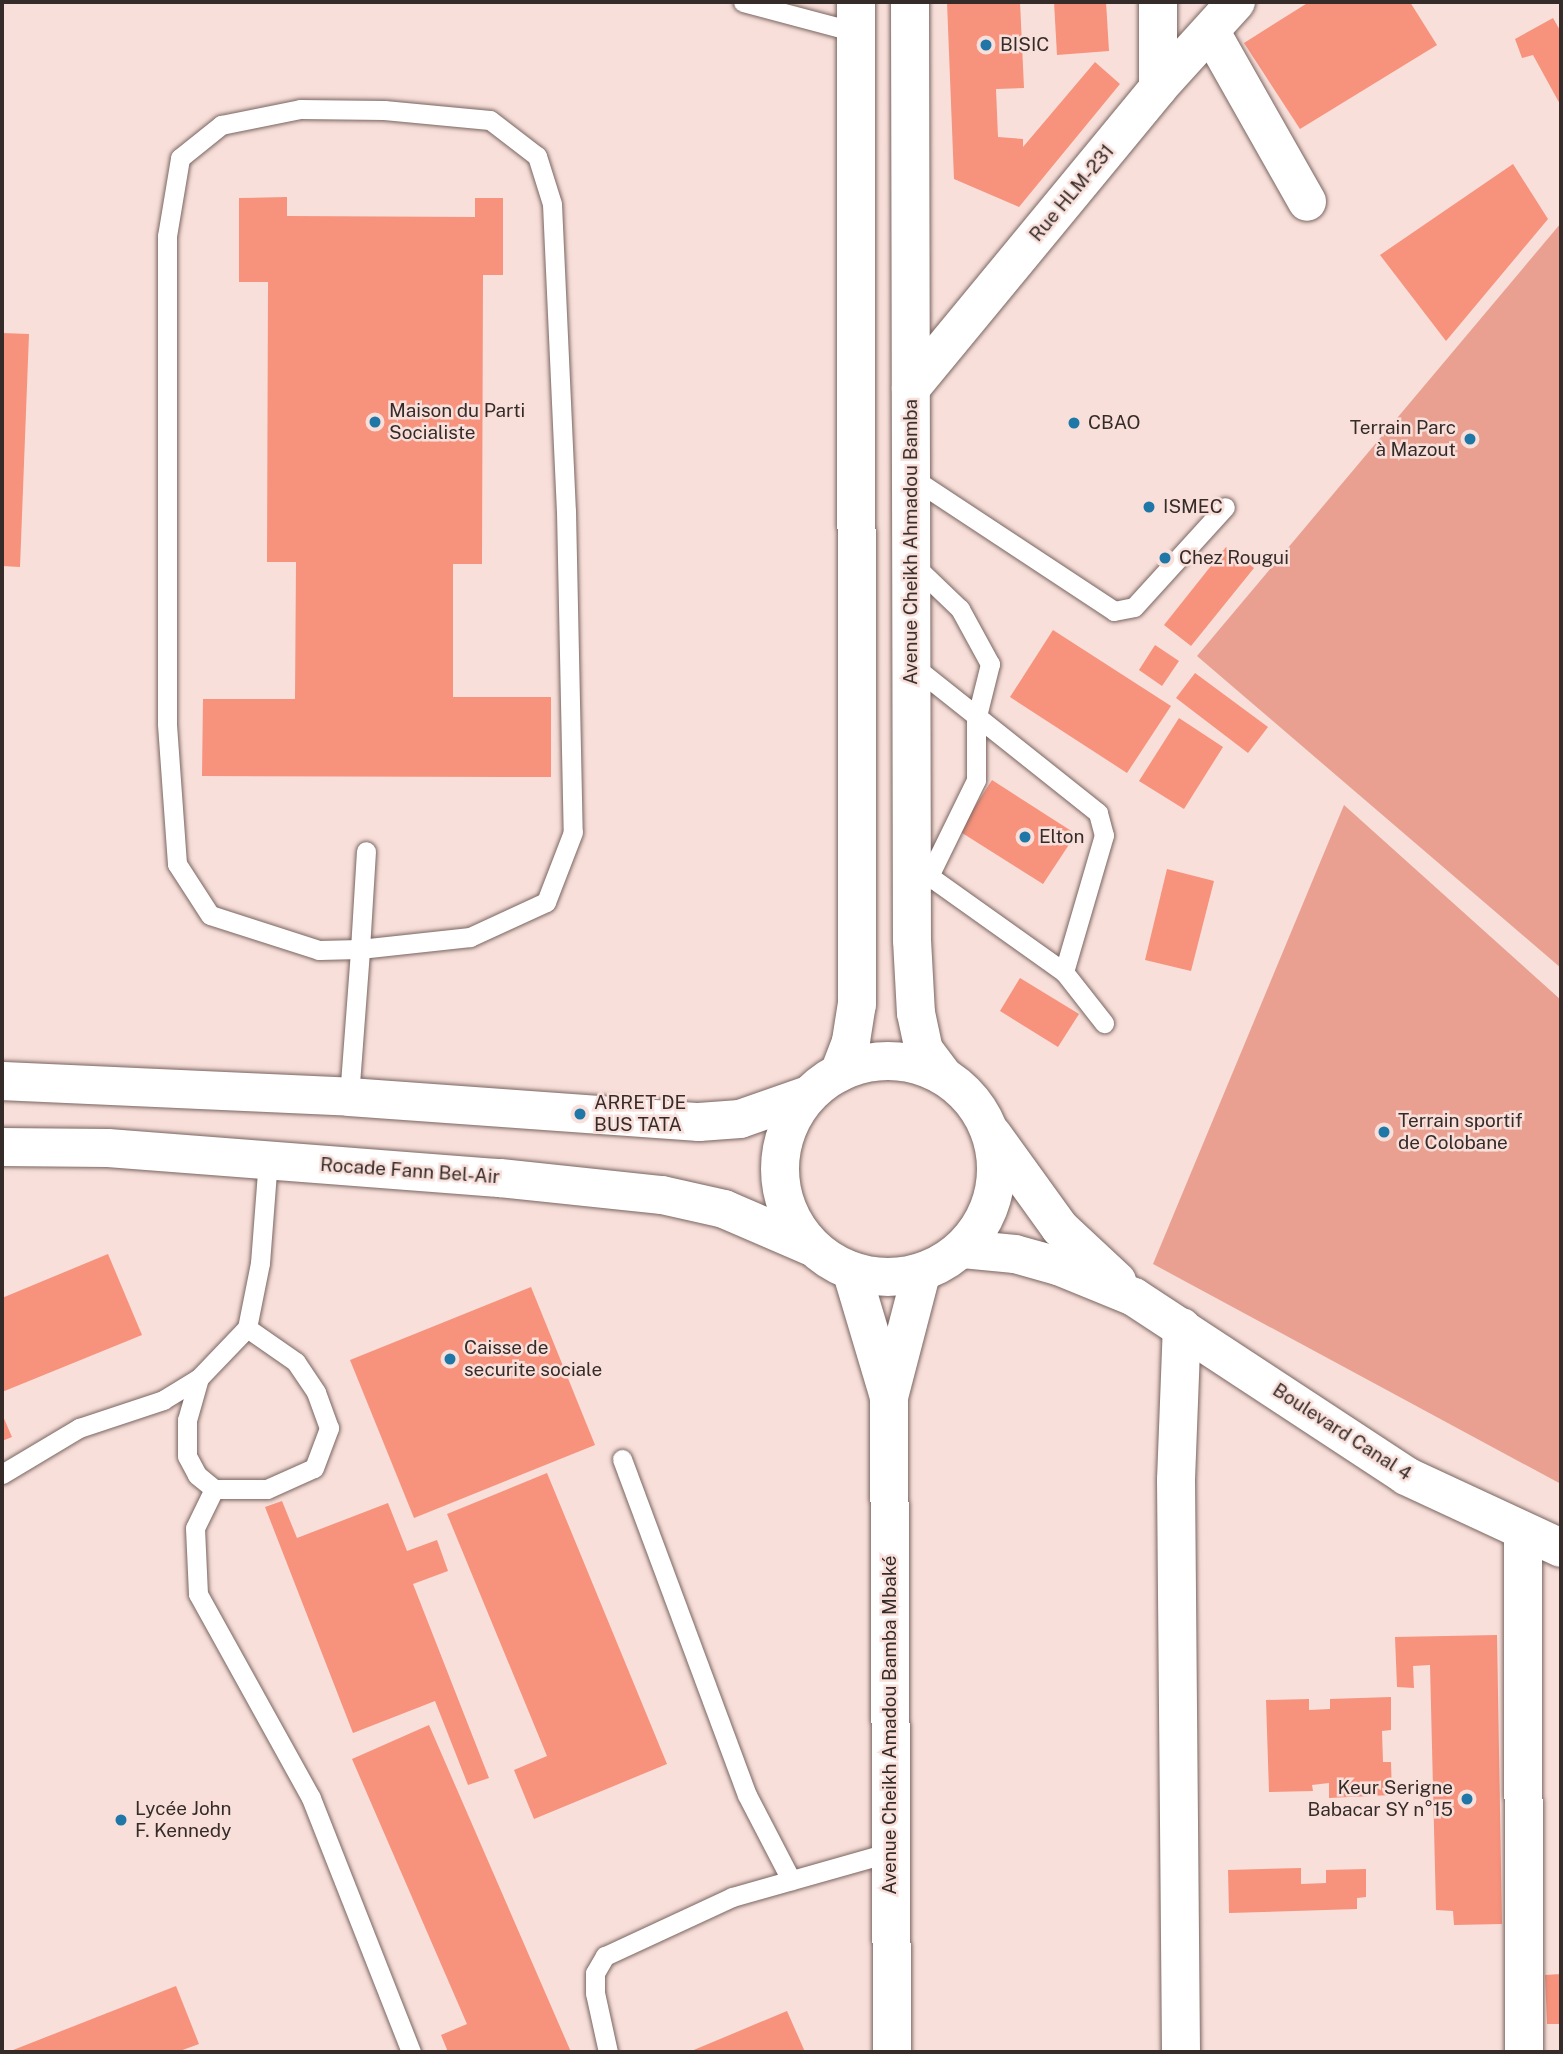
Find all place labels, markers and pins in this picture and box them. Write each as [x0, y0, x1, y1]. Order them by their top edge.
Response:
place label: BISIC [1000, 34, 1049, 56]
marker: BISIC [978, 37, 994, 53]
place label: Maison du Parti Socialiste [389, 400, 526, 444]
place label: CBAO [1088, 412, 1140, 434]
marker: Maison du Parti Socialiste [367, 414, 383, 430]
marker: CBAO [1066, 415, 1082, 431]
place label: Terrain Parc à Mazout [1350, 417, 1456, 461]
marker: Terrain Parc à Mazout [1462, 431, 1478, 447]
place label: ISMEC [1163, 496, 1223, 518]
marker: ISMEC [1141, 499, 1157, 515]
place label: Chez Rougui [1179, 547, 1289, 569]
marker: Chez Rougui [1157, 550, 1173, 566]
place label: Elton [1039, 826, 1084, 848]
marker: Elton [1017, 829, 1033, 845]
place label: ARRET DE BUS TATA [594, 1092, 686, 1136]
marker: ARRET DE BUS TATA [572, 1106, 588, 1122]
place label: Terrain sportif de Colobane [1398, 1110, 1523, 1154]
marker: Terrain sportif de Colobane [1376, 1124, 1392, 1140]
place label: Caisse de securite sociale [464, 1337, 602, 1381]
marker: Caisse de securite sociale [442, 1351, 458, 1367]
place label: Keur Serigne Babacar SY n°15 [1307, 1777, 1453, 1821]
marker: Keur Serigne Babacar SY n°15 [1459, 1791, 1475, 1807]
place label: Lycée John F. Kennedy [135, 1798, 232, 1842]
marker: Lycée John F. Kennedy [113, 1812, 129, 1828]

